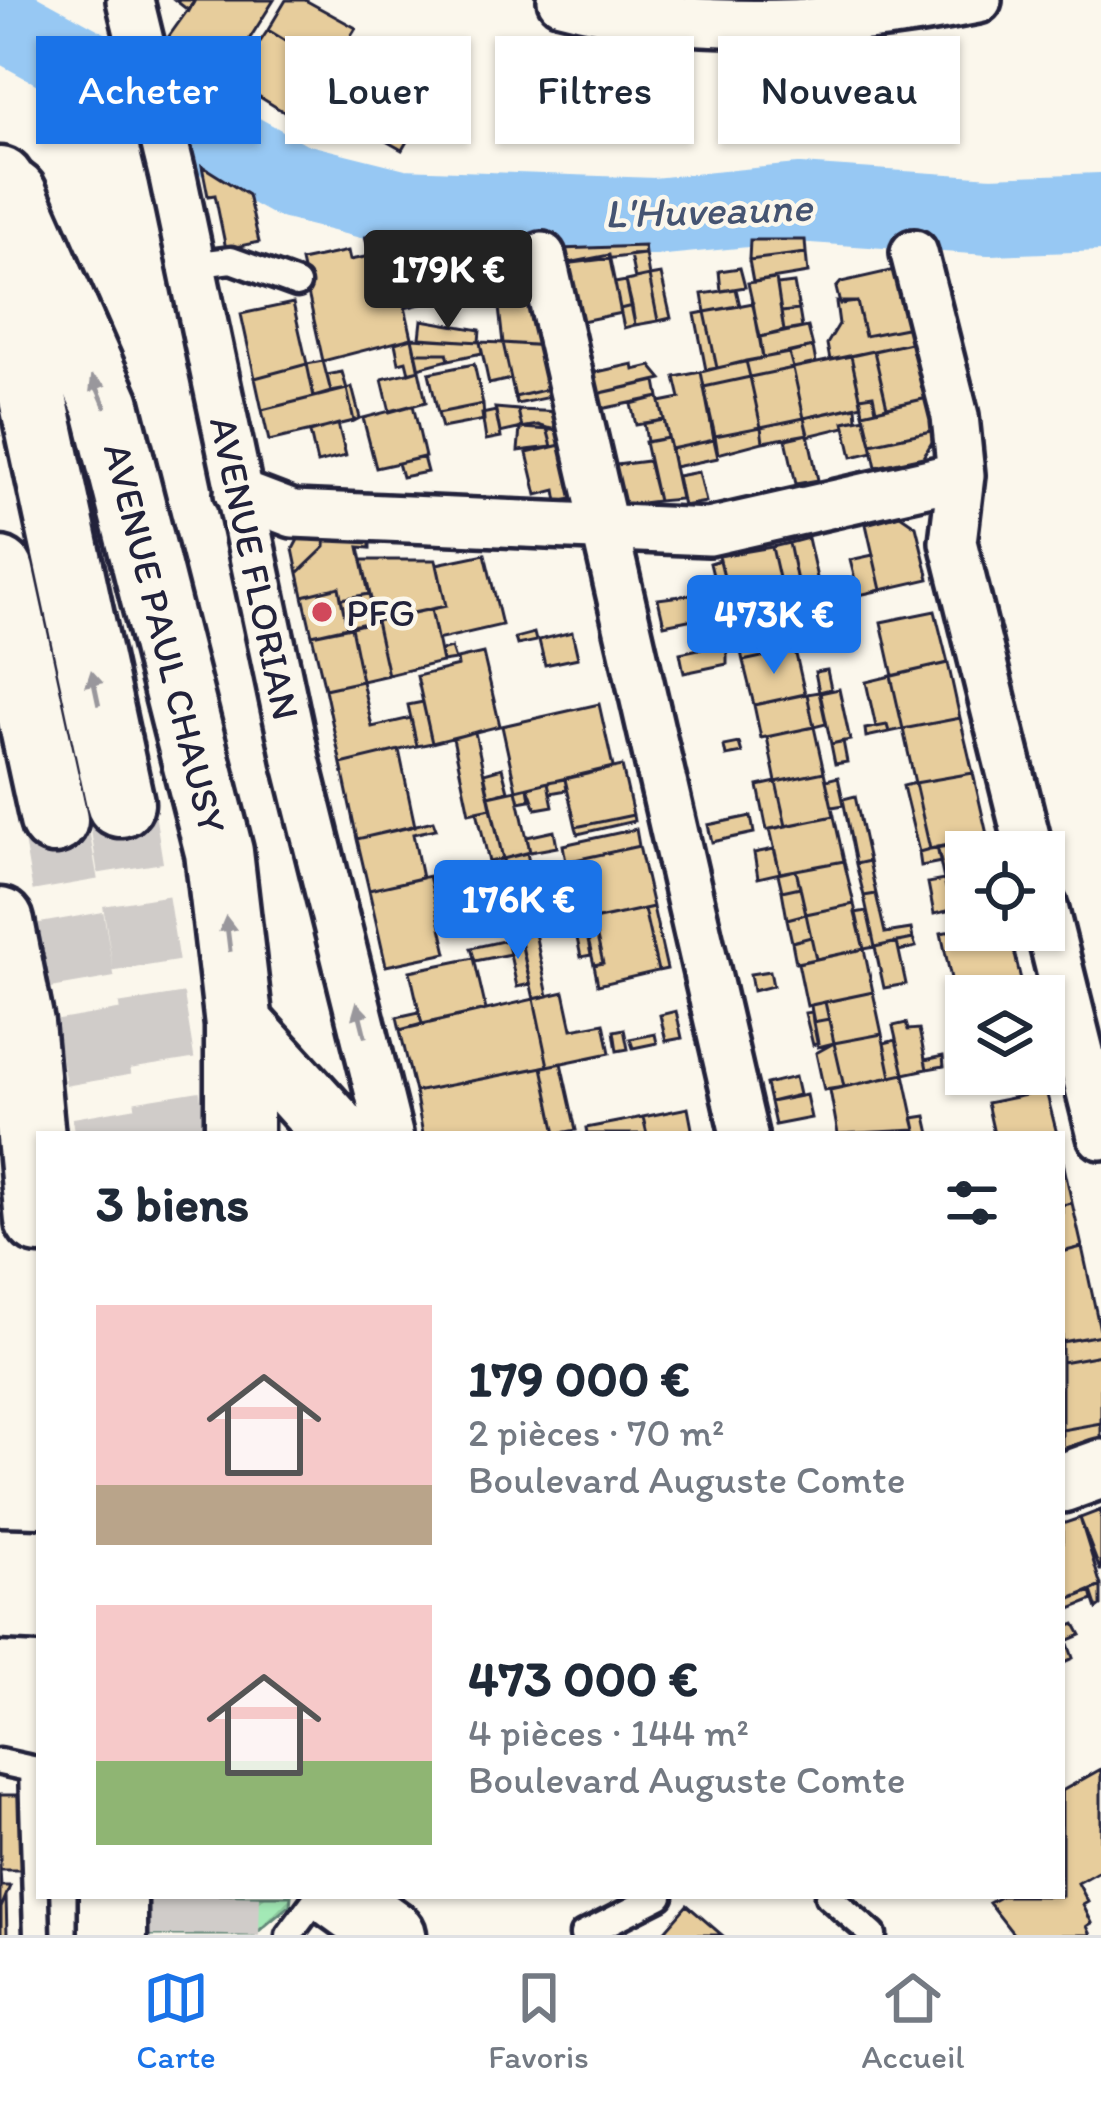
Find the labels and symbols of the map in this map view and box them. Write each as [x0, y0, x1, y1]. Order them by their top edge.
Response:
water label: L'Huveaune [603, 181, 815, 239]
pin: 179K € [350, 230, 546, 332]
one-way arrow [89, 373, 108, 409]
street label: AVENUE FLORIAN [200, 412, 310, 724]
street label: AVENUE PAUL CHAUSY [94, 438, 236, 838]
pin: 473K € [676, 575, 872, 677]
place label: PFG [346, 589, 415, 636]
marker: PFG [309, 599, 335, 625]
one-way arrow [85, 669, 104, 707]
pin: 176K € [420, 860, 616, 962]
one-way arrow [218, 914, 237, 952]
one-way arrow [350, 1002, 369, 1039]

